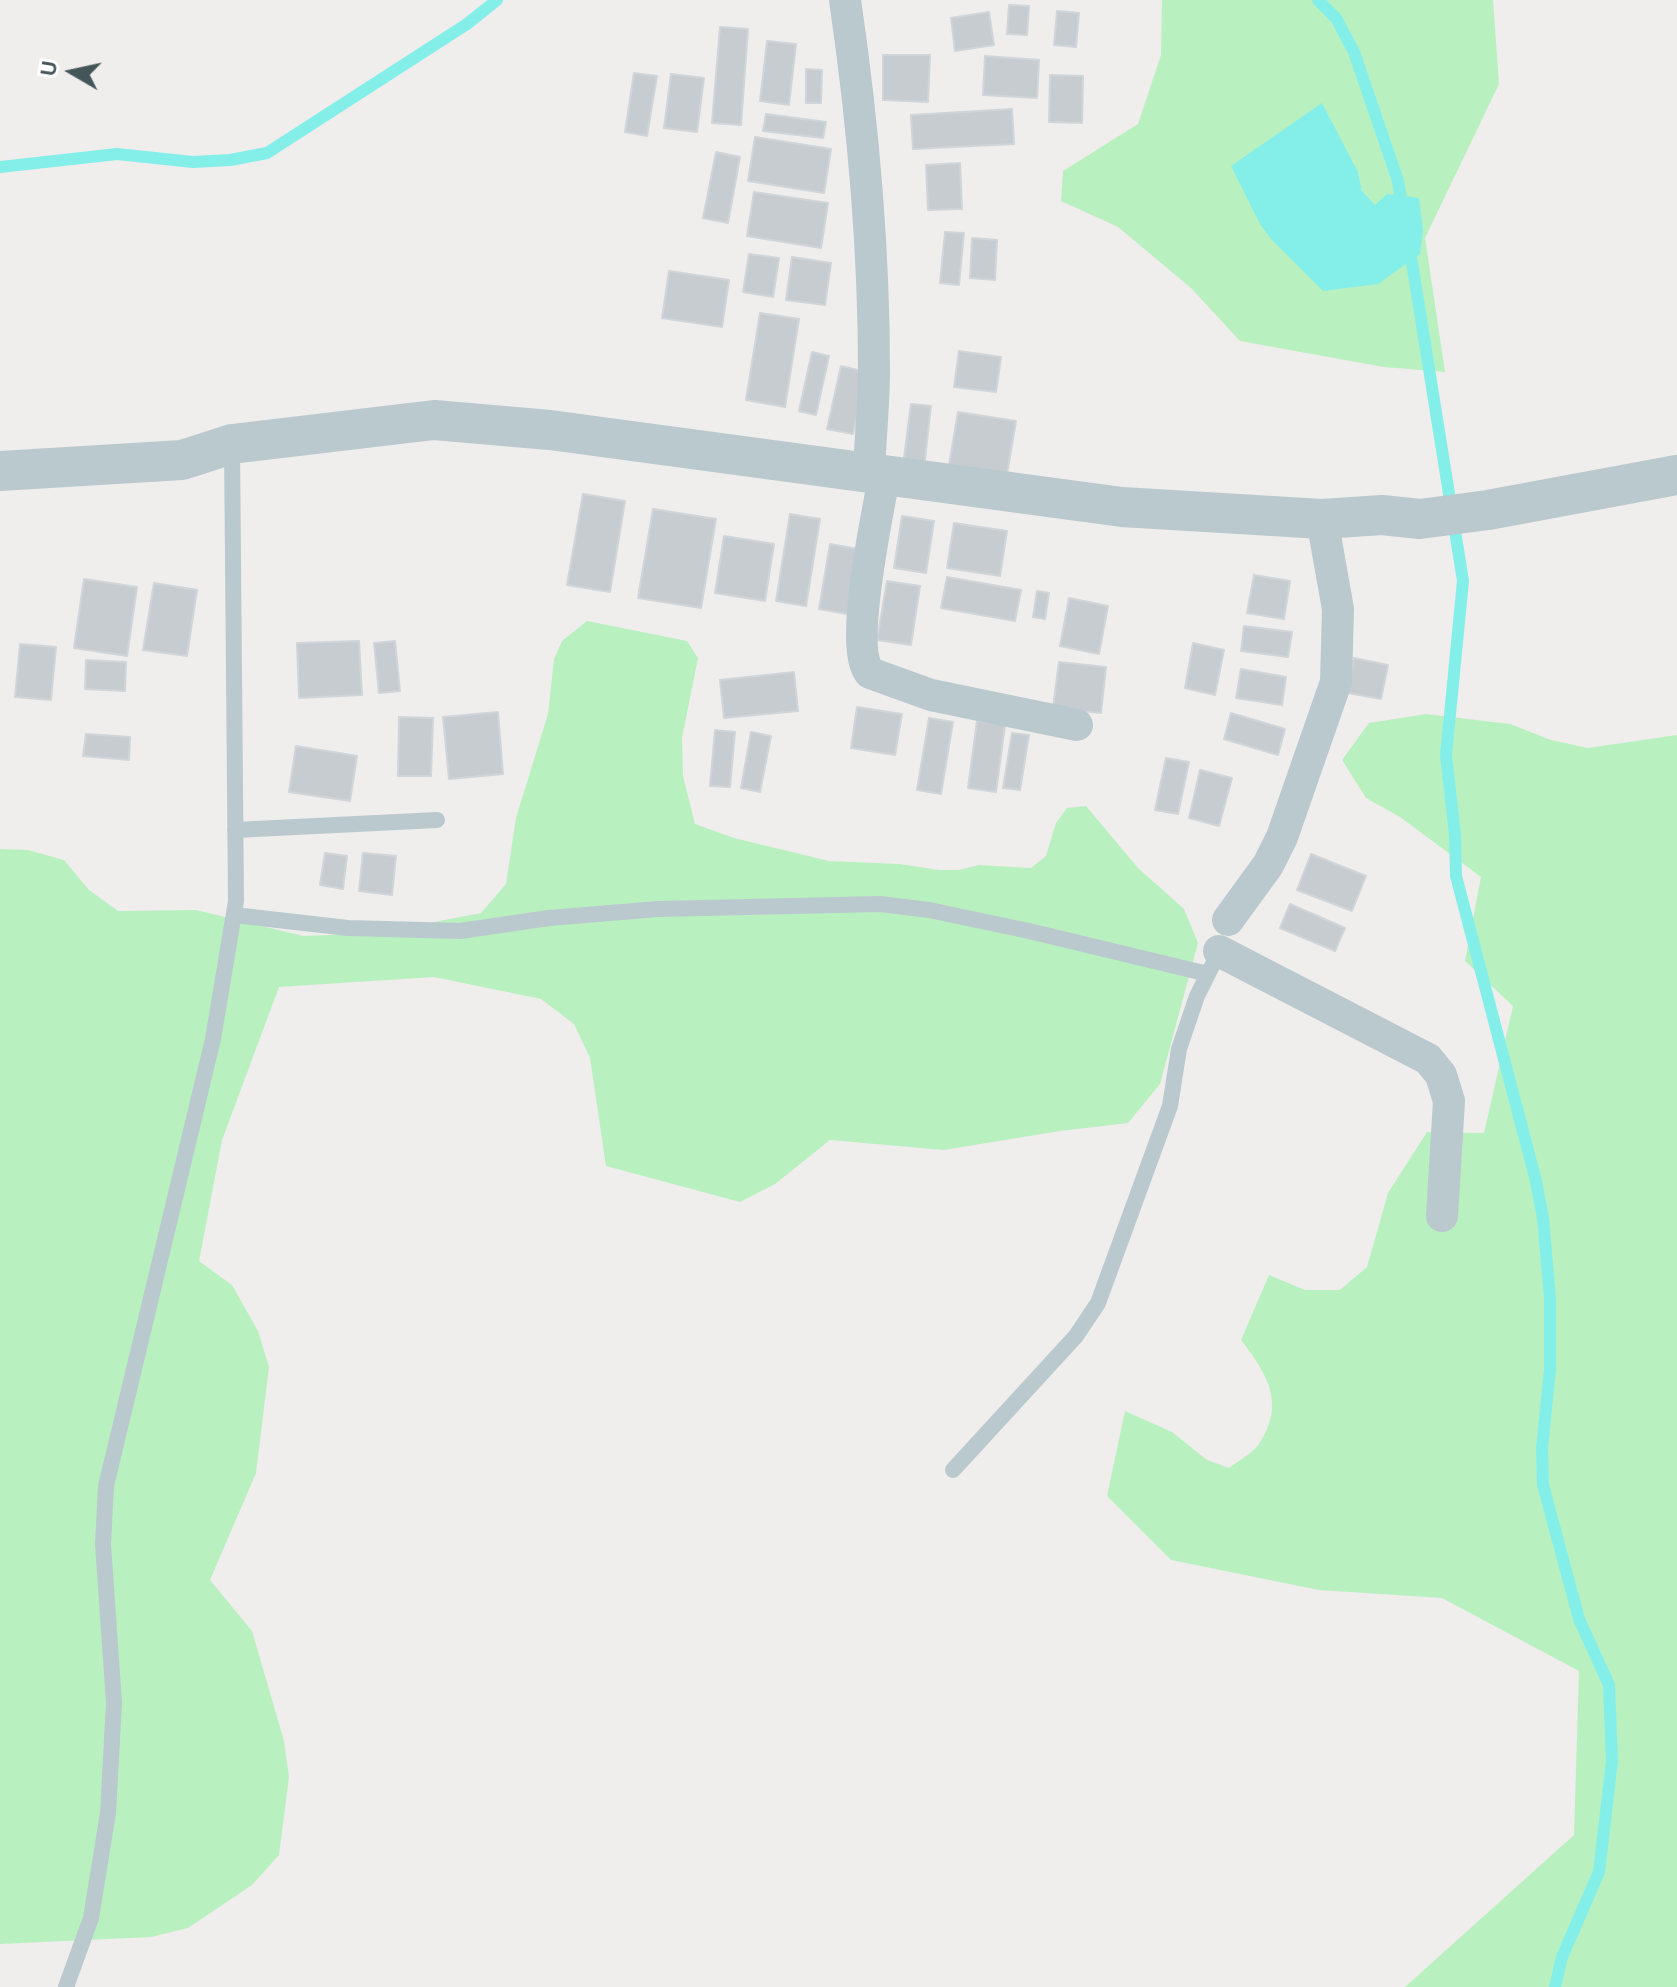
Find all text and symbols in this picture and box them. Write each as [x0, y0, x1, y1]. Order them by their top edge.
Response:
north arrow [32, 32, 112, 112]
text: U [33, 59, 63, 78]

